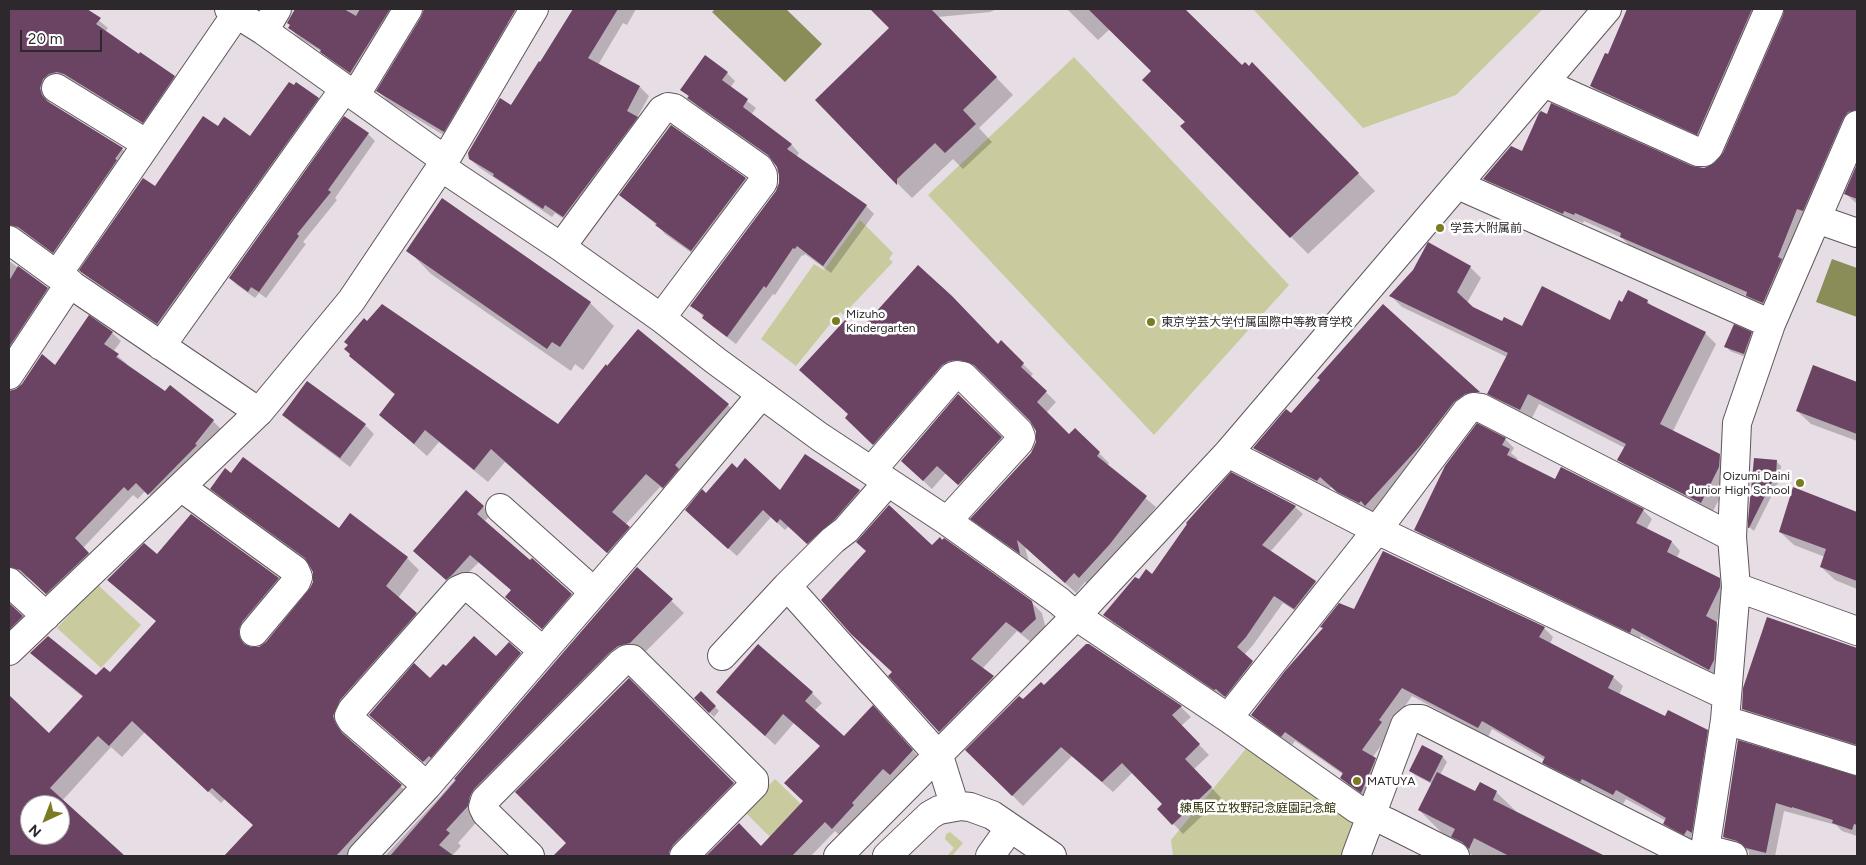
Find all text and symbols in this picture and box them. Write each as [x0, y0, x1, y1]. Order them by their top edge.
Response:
scale bar [22, 20, 105, 52]
text: 20 m [28, 30, 62, 48]
place label: 学芸大附属前 [1450, 221, 1522, 235]
marker: 学芸大附属前 [1434, 222, 1446, 234]
place label: Mizuho Kindergarten [846, 307, 915, 335]
marker: Mizuho Kindergarten [830, 315, 842, 327]
place label: 東京学芸大学付属国際中等教育学校 [1161, 315, 1353, 329]
marker: 東京学芸大学付属国際中等教育学校 [1145, 316, 1157, 328]
place label: Oizumi Daini Junior High School [1688, 469, 1790, 497]
marker: Oizumi Daini Junior High School [1794, 477, 1806, 489]
place label: MATUYA [1367, 774, 1415, 788]
marker: MATUYA [1351, 775, 1363, 787]
north arrow [20, 795, 70, 845]
park label: 練馬区立牧野記念庭園記念館 [1180, 801, 1336, 815]
text: N [25, 821, 45, 841]

